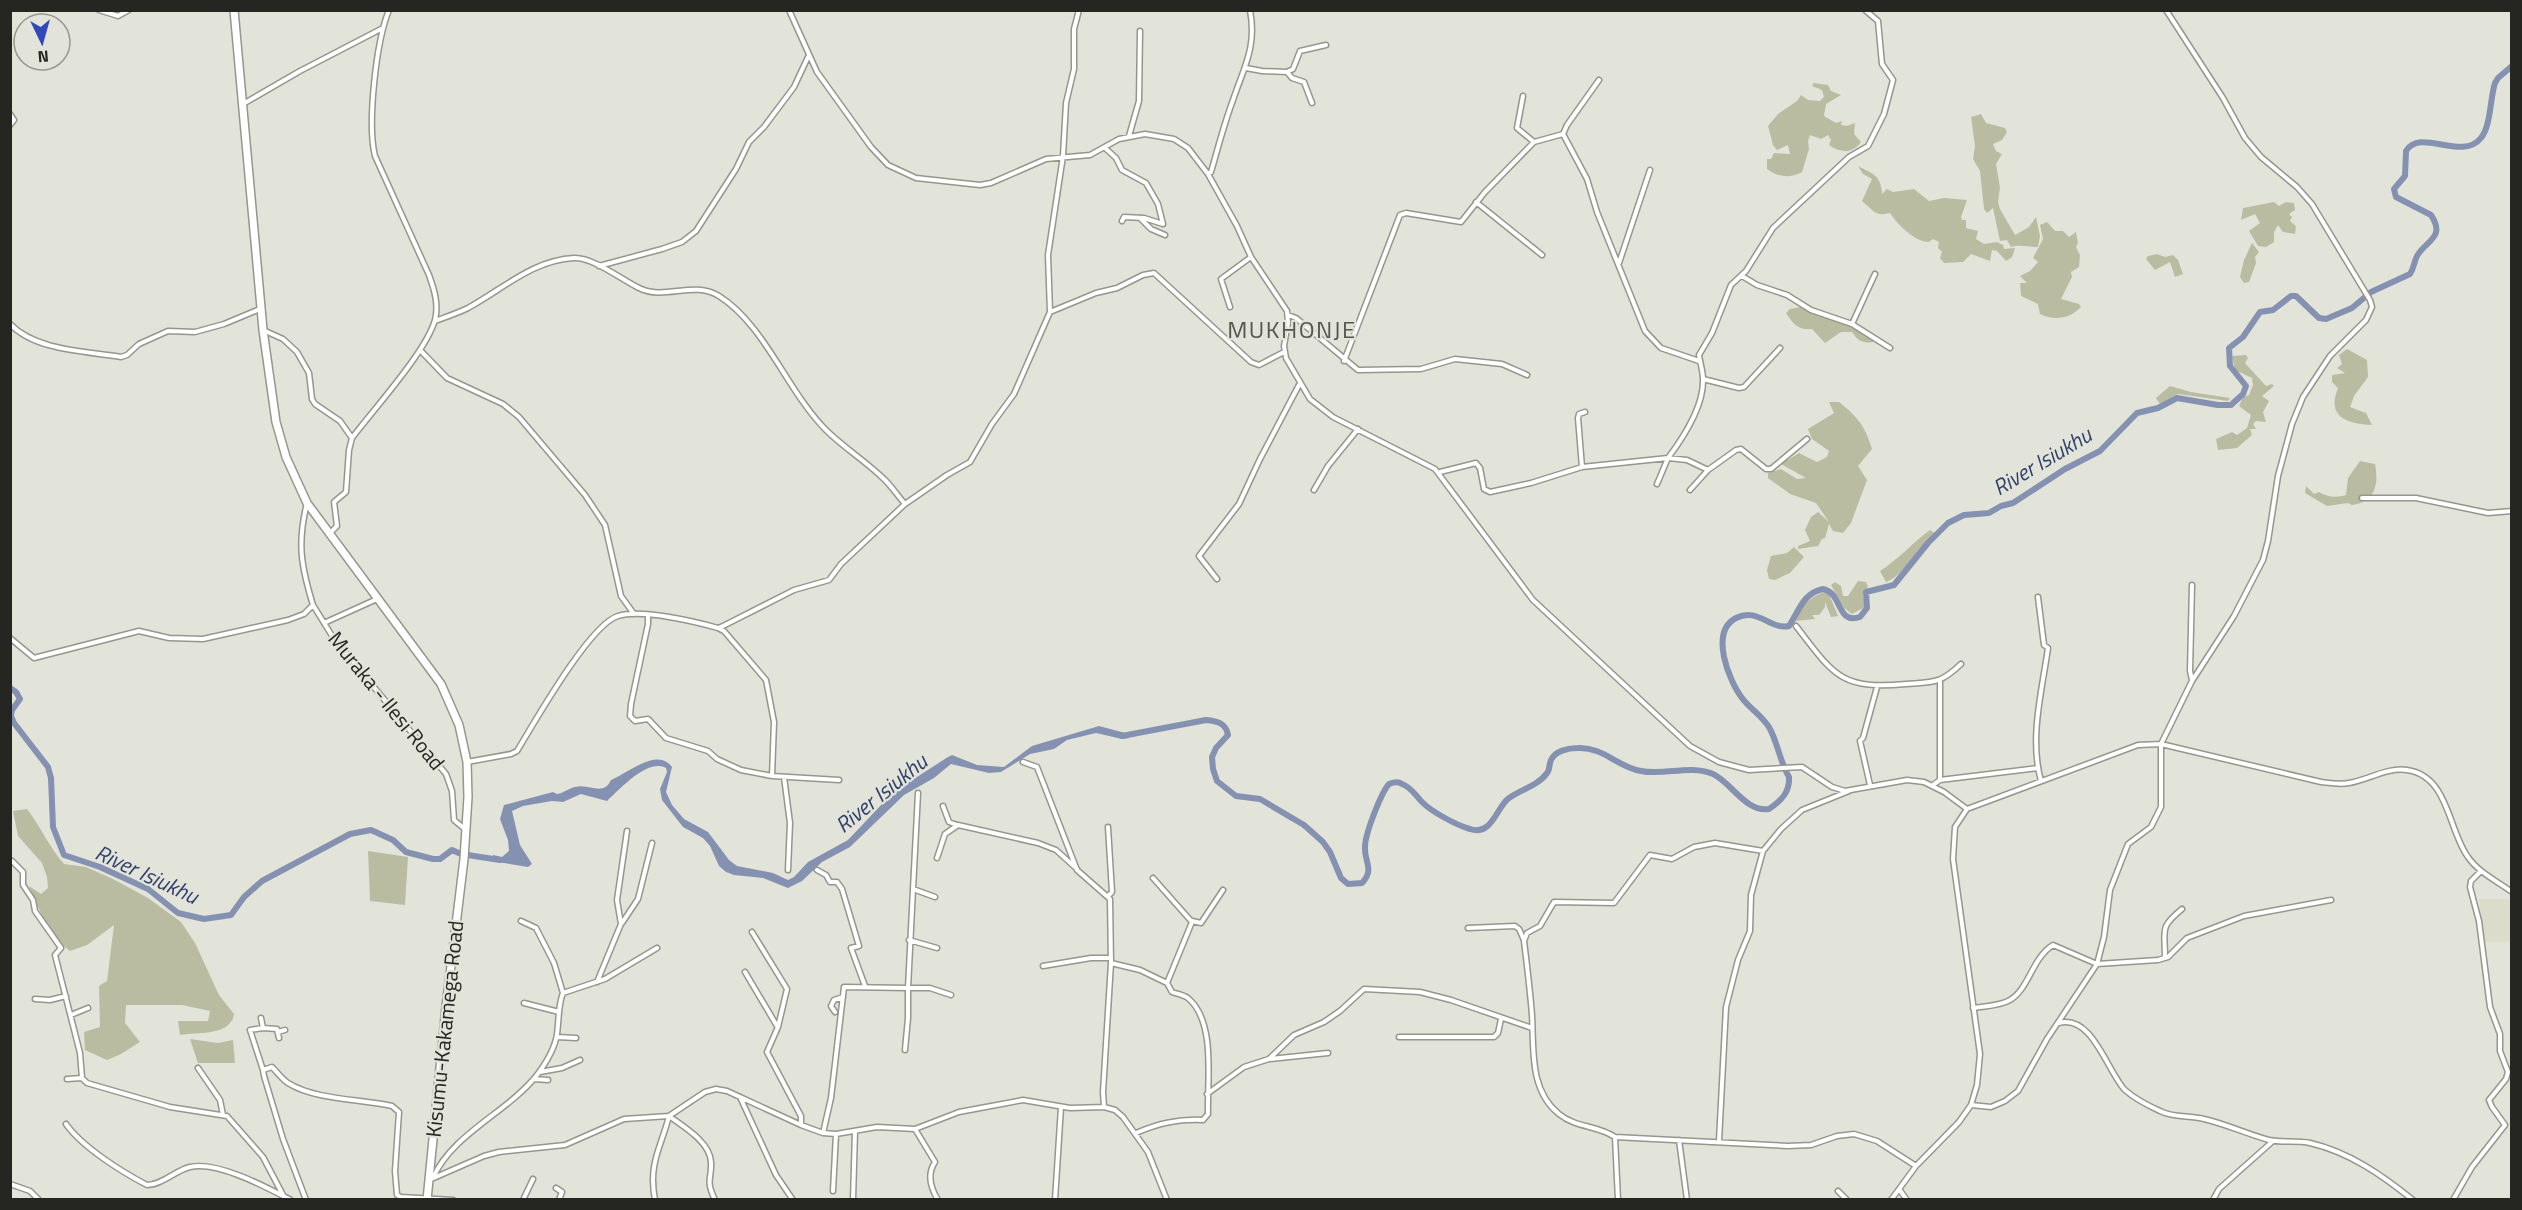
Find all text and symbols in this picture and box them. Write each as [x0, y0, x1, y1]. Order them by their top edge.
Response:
north arrow [12, 12, 72, 72]
text: N [37, 45, 50, 69]
district label: MUKHONJE [1227, 311, 1357, 347]
water label: River Isiukhu [1986, 417, 2100, 504]
street label: Muraka - Ilesi Road [321, 624, 453, 777]
water label: River Isiukhu [827, 744, 936, 841]
water label: River Isiukhu [90, 835, 206, 914]
street label: Kisumu-Kakamega Road [417, 919, 471, 1139]

